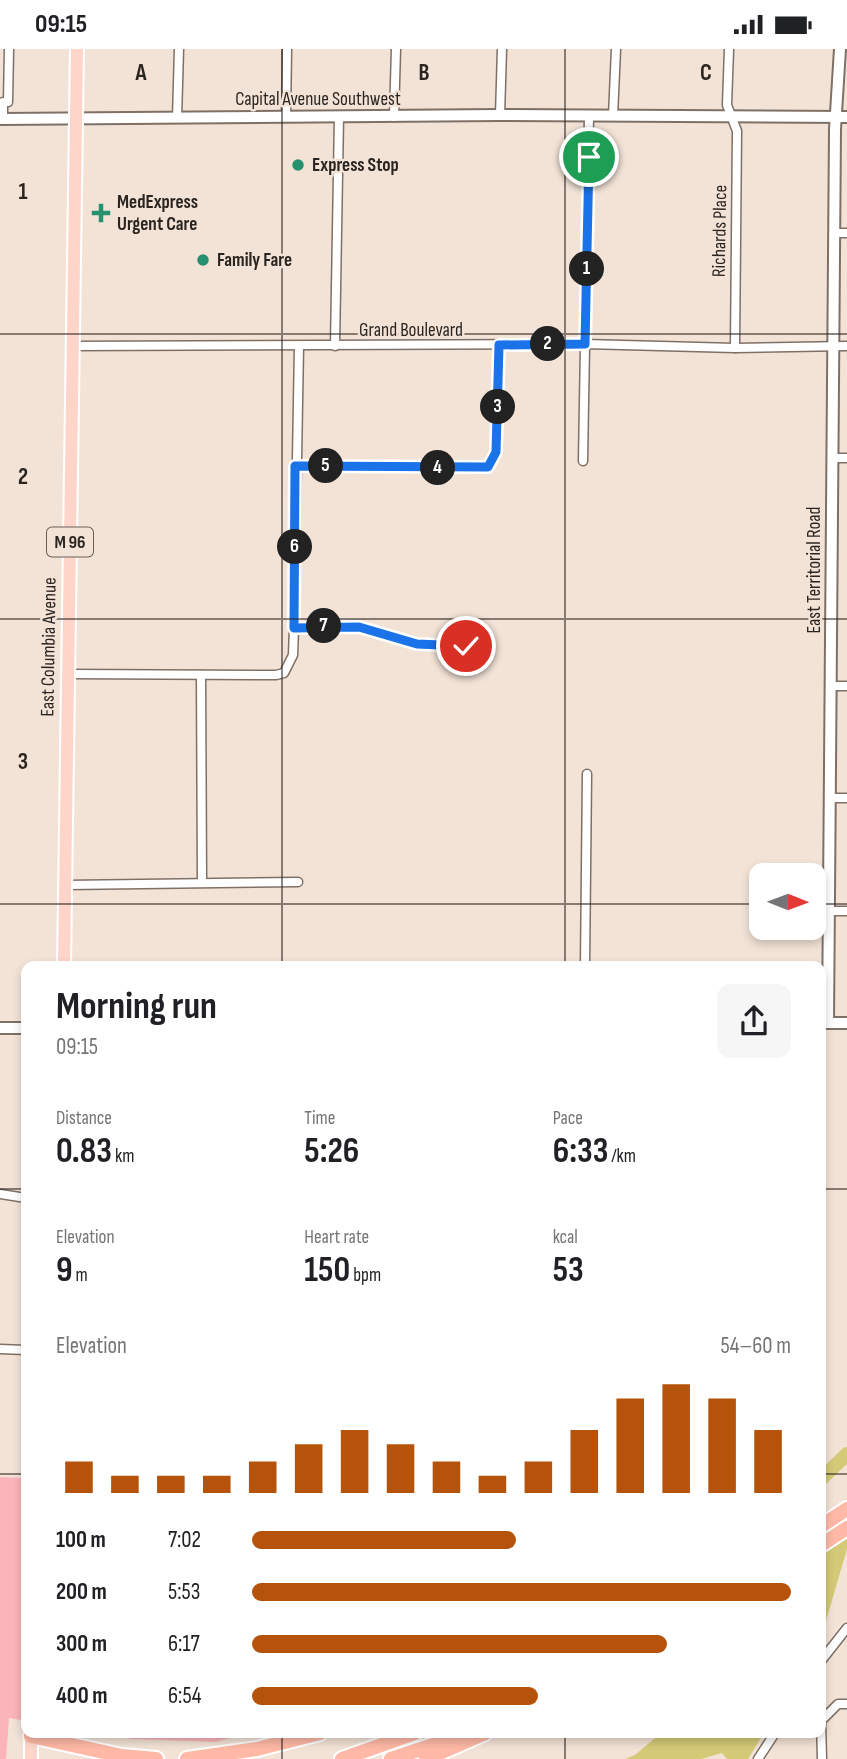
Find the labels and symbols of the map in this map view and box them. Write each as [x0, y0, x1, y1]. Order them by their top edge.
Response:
text: A [135, 59, 148, 87]
text: B [419, 59, 430, 87]
text: C [700, 59, 712, 87]
street label: Capital Avenue Southwest [235, 88, 401, 111]
pin [559, 127, 619, 187]
place label: Express Stop [312, 154, 399, 177]
marker: Express Stop [290, 157, 306, 173]
text: 1 [18, 178, 28, 206]
street label: Richards Place [708, 185, 732, 277]
place label: MedExpress Urgent Care [117, 191, 198, 236]
marker: MedExpress Urgent Care [91, 203, 111, 223]
place label: Family Fare [217, 249, 292, 272]
pin: 1 [570, 251, 604, 287]
marker: Family Fare [195, 252, 211, 268]
street label: Grand Boulevard [359, 319, 463, 342]
pin: 2 [530, 327, 566, 361]
pin: 3 [480, 389, 516, 425]
pin: 5 [308, 449, 344, 483]
pin: 4 [420, 451, 456, 485]
text: 2 [18, 463, 28, 491]
street label: East Territorial Road [803, 506, 826, 634]
road number: M 96 [47, 527, 93, 557]
pin: 6 [278, 529, 312, 565]
street label: East Columbia Avenue [36, 577, 62, 717]
pin: 7 [306, 609, 342, 643]
pin [436, 616, 496, 676]
text: 3 [18, 748, 28, 776]
north arrow [749, 863, 826, 940]

